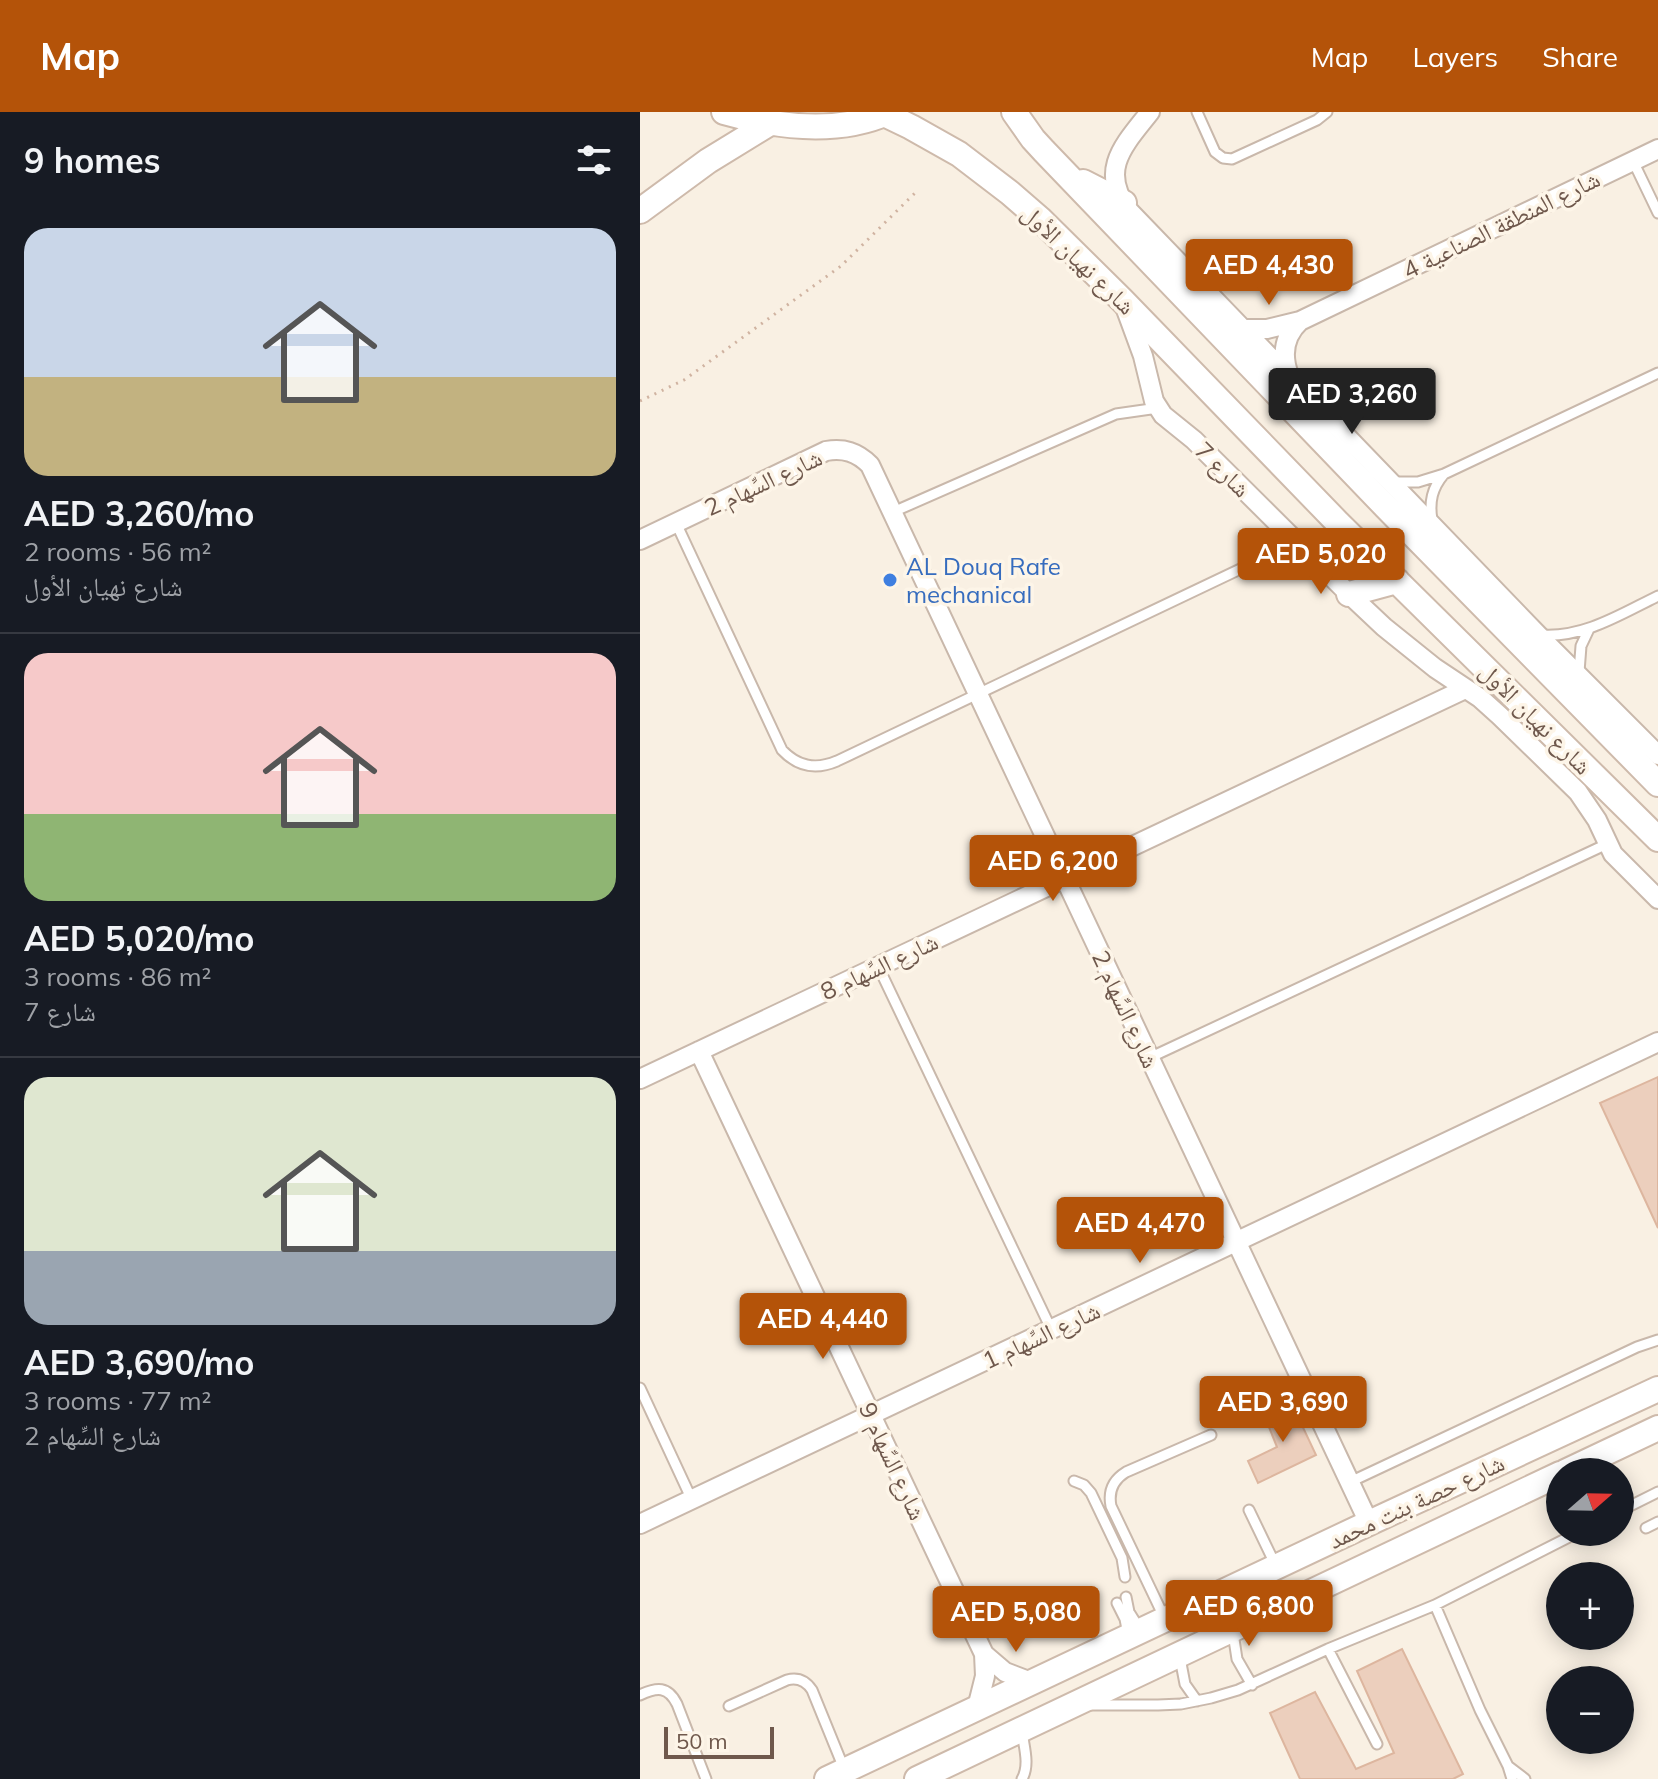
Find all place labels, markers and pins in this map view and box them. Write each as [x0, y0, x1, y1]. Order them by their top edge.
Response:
pin: AED 4,430 [1177, 239, 1361, 307]
pin: AED 3,260 [1260, 368, 1444, 436]
pin: AED 5,020 [1229, 528, 1413, 596]
place label: AL Douq Rafe mechanical [906, 551, 1061, 609]
marker: AL Douq Rafe mechanical [881, 571, 899, 589]
pin: AED 6,200 [961, 835, 1145, 903]
pin: AED 4,470 [1048, 1197, 1232, 1265]
pin: AED 4,440 [731, 1293, 915, 1361]
pin: AED 3,690 [1191, 1376, 1375, 1444]
pin: AED 6,800 [1157, 1580, 1341, 1648]
pin: AED 5,080 [924, 1586, 1108, 1654]

